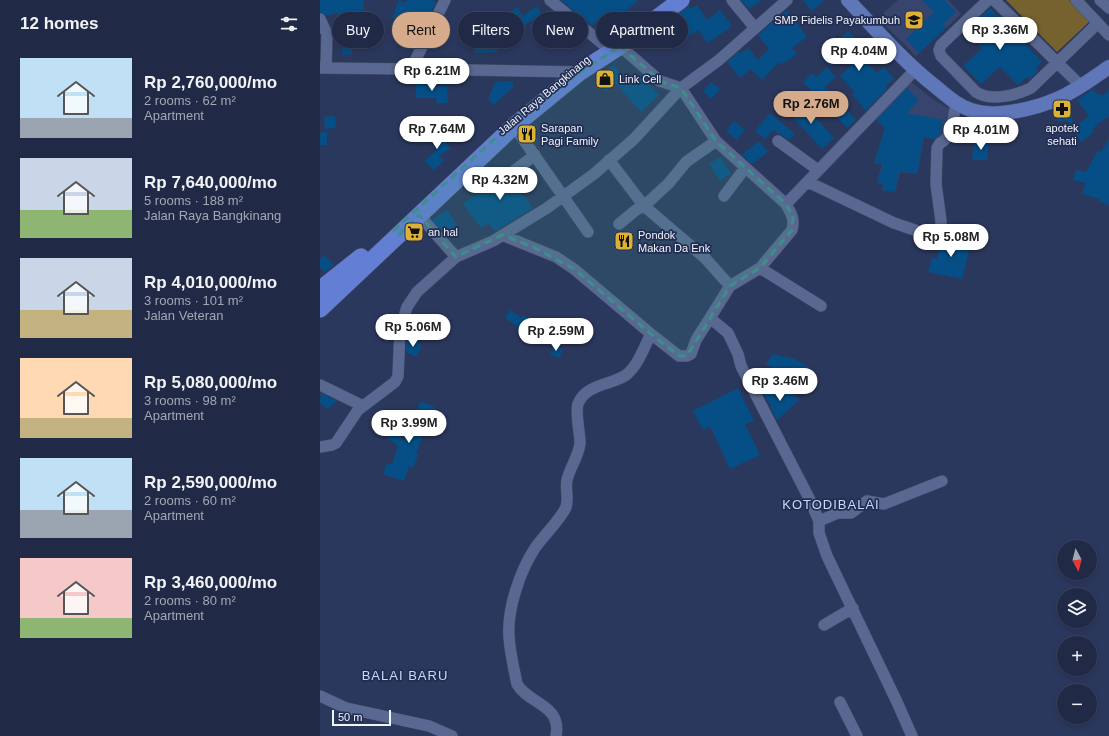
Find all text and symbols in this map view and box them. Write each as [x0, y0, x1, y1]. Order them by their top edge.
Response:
school or university icon: SMP Fidelis Payakumbuh [903, 9, 925, 31]
chip: Buy [332, 12, 384, 48]
chip: Rent [392, 12, 450, 48]
chip: Filters [458, 12, 524, 48]
chip: New [532, 12, 588, 48]
chip: Apartment [596, 12, 688, 48]
icon: filters [278, 13, 300, 35]
text: 12 homes [20, 14, 98, 33]
place label: SMP Fidelis Payakumbuh [774, 14, 900, 26]
pin: Rp 3.36M [959, 17, 1041, 51]
text: Rp 3.36M [971, 22, 1029, 37]
pin: Rp 4.04M [818, 38, 900, 72]
text: Rp 4.04M [830, 43, 888, 58]
street label: Jalan Raya Bangkinang [496, 53, 592, 137]
pin: Rp 6.21M [391, 58, 473, 92]
text: Rp 6.21M [403, 63, 461, 78]
shop icon: Link Cell [594, 68, 616, 90]
text: Rp 2,760,000/mo [144, 73, 277, 92]
place label: Link Cell [619, 73, 661, 85]
icon: home [52, 74, 100, 122]
pin: Rp 2.76M [770, 91, 852, 125]
text: 2 rooms · 62 m² [144, 93, 236, 108]
text: Rp 2.76M [782, 96, 840, 111]
pharmacy icon: apotek sehati [1051, 98, 1073, 120]
text: Apartment [144, 108, 204, 123]
pin: Rp 7.64M [396, 116, 478, 150]
pin: Rp 4.01M [940, 117, 1022, 151]
text: Rp 7.64M [408, 121, 466, 136]
place label: Sarapan Pagi Family [541, 122, 599, 147]
text: Rp 4.01M [952, 122, 1010, 137]
place label: apotek sehati [1045, 122, 1079, 147]
restaurant icon: Sarapan Pagi Family [516, 123, 538, 145]
pin: Rp 4.32M [459, 167, 541, 201]
text: Rp 4.32M [471, 172, 529, 187]
text: Rp 7,640,000/mo [144, 173, 277, 192]
icon: home [52, 174, 100, 222]
text: 5 rooms · 188 m² [144, 193, 243, 208]
text: Jalan Raya Bangkinang [144, 208, 281, 223]
supermarket icon: an hal [403, 221, 425, 243]
pin: Rp 5.08M [910, 224, 992, 258]
place label: an hal [428, 226, 458, 238]
place label: Pondok Makan Da Enk [638, 229, 711, 254]
text: Rp 5.08M [922, 229, 980, 244]
restaurant icon: Pondok Makan Da Enk [613, 230, 635, 252]
text: Rp 4,010,000/mo [144, 273, 277, 292]
icon: home [52, 274, 100, 322]
text: 3 rooms · 101 m² [144, 293, 243, 308]
text: Jalan Veteran [144, 308, 224, 323]
pin: Rp 5.06M [372, 314, 454, 348]
pin: Rp 2.59M [515, 318, 597, 352]
text: Rp 5.06M [384, 319, 442, 334]
text: Rp 2.59M [527, 323, 585, 338]
pin: Rp 3.46M [739, 368, 821, 402]
text: Rp 5,080,000/mo [144, 373, 277, 392]
text: Rp 3.46M [751, 373, 809, 388]
icon: home [52, 374, 100, 422]
text: 3 rooms · 98 m² [144, 393, 236, 408]
text: Apartment [144, 408, 204, 423]
pin: Rp 3.99M [368, 410, 450, 444]
text: Rp 3.99M [380, 415, 438, 430]
text: Rp 2,590,000/mo [144, 473, 277, 492]
icon: home [52, 474, 100, 522]
text: 2 rooms · 60 m² [144, 493, 236, 508]
district label: KOTODIBALAI [782, 497, 880, 512]
text: Apartment [144, 508, 204, 523]
north arrow [1057, 540, 1097, 580]
map controls [1057, 540, 1097, 724]
text: Rp 3,460,000/mo [144, 573, 277, 592]
icon: home [52, 574, 100, 622]
button: layers [1057, 588, 1097, 628]
text: 2 rooms · 80 m² [144, 593, 236, 608]
text: Apartment [144, 608, 204, 623]
button: + [1057, 636, 1097, 676]
district label: BALAI BARU [362, 668, 448, 683]
button: − [1057, 684, 1097, 724]
scale bar [332, 708, 391, 727]
text: 50 m [338, 711, 362, 723]

